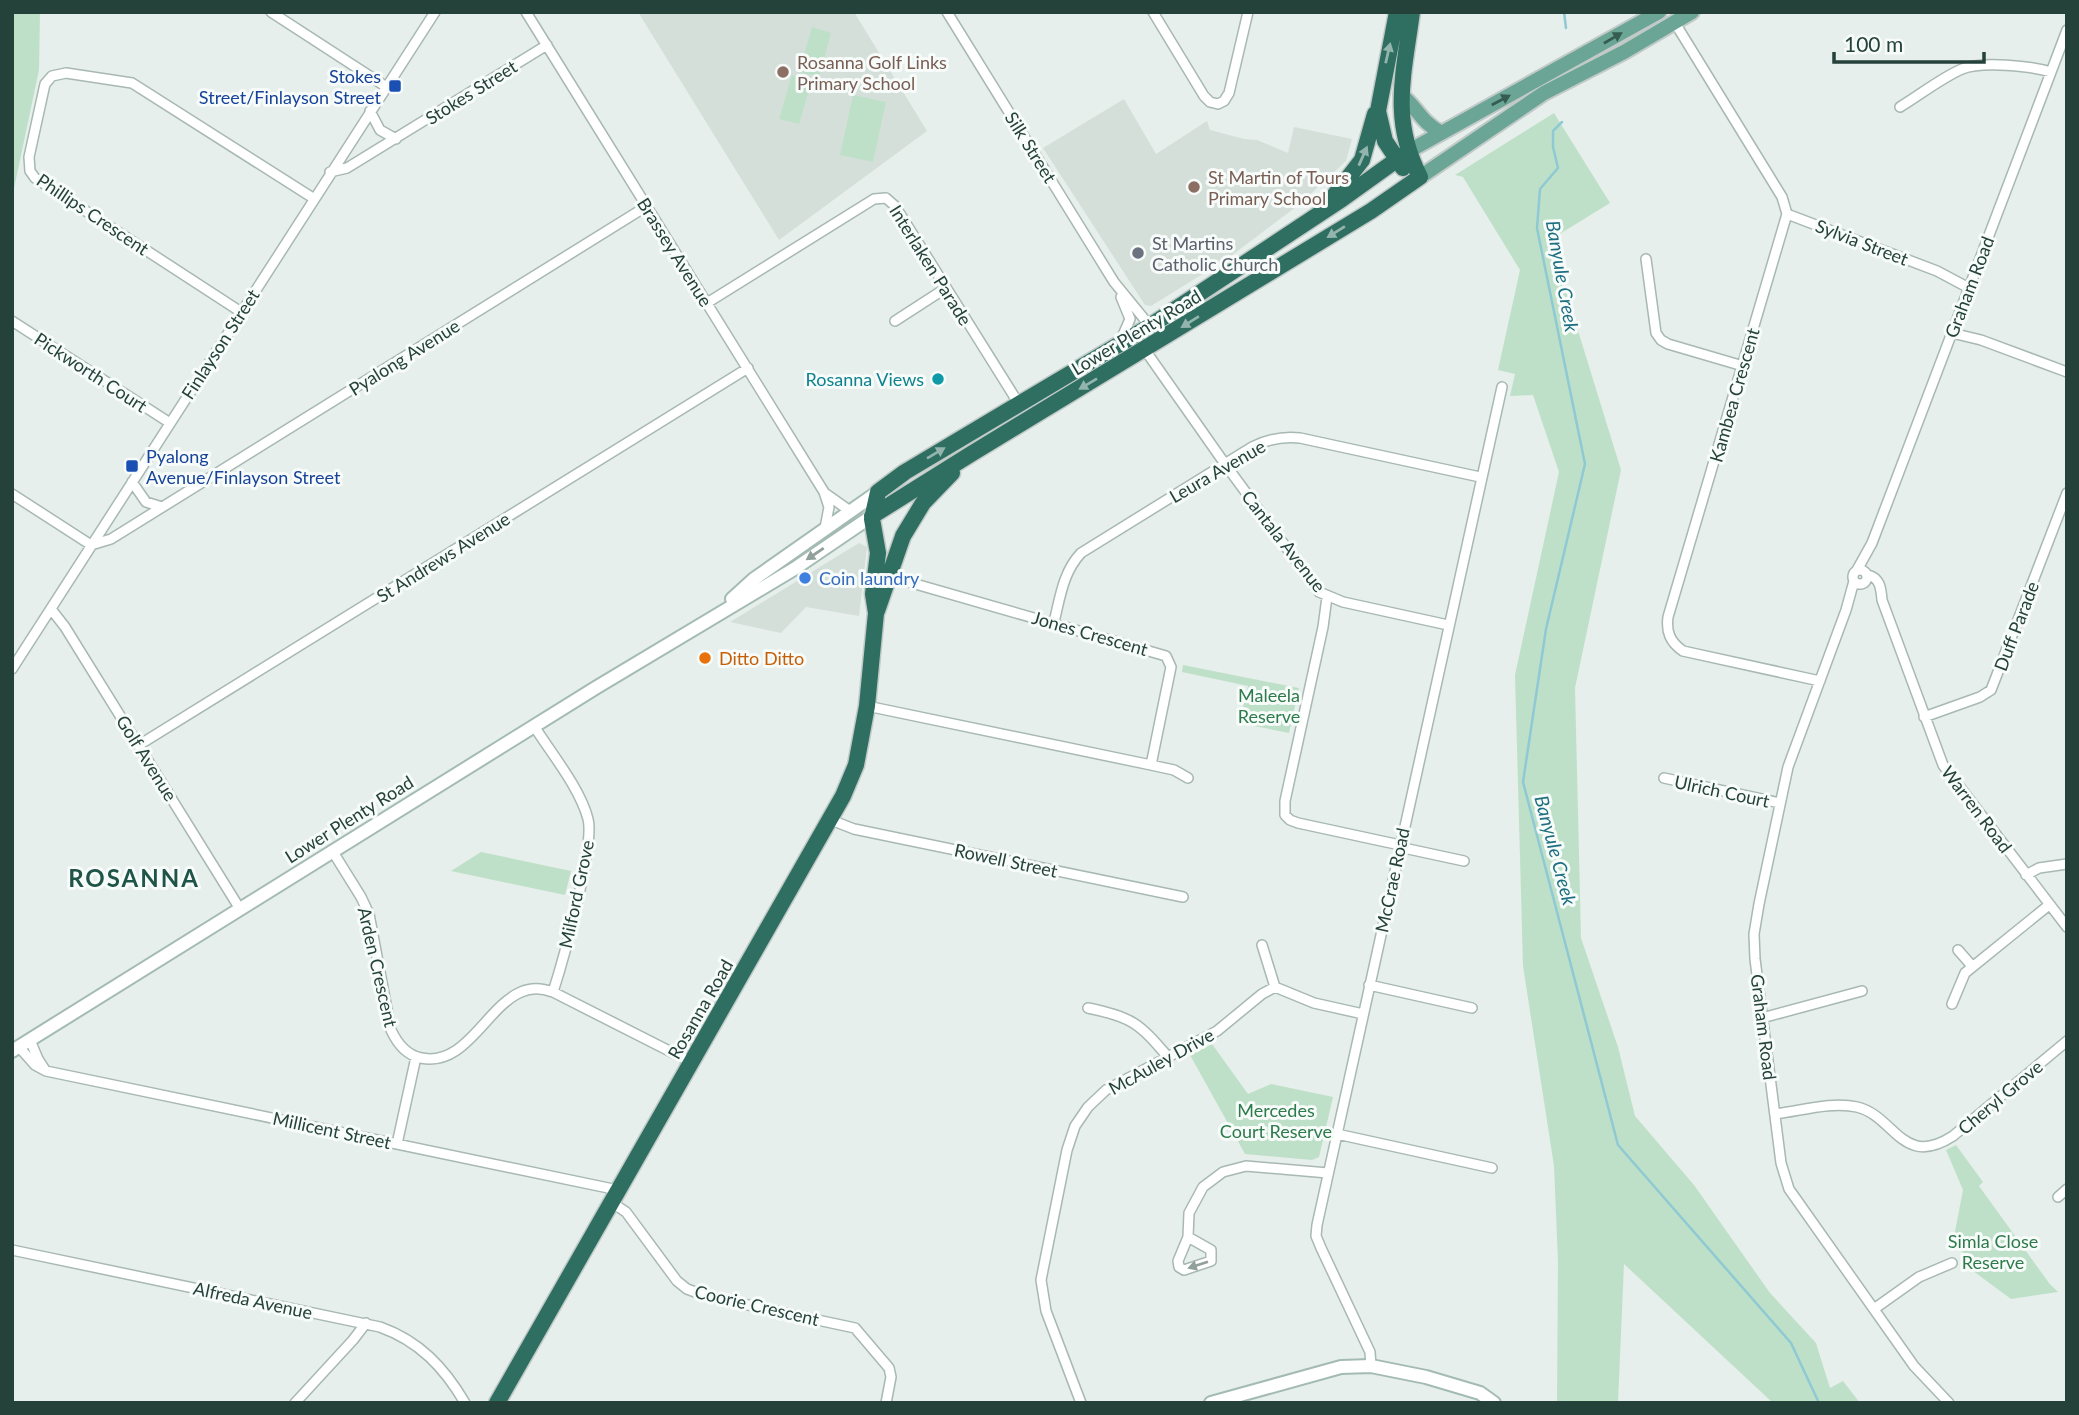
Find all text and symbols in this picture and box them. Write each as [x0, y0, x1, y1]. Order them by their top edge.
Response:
scale bar [1834, 21, 1984, 65]
text: 100 m [1844, 31, 1903, 56]
one-way arrow [1603, 33, 1623, 45]
one-way arrow [1383, 42, 1394, 64]
place label: Rosanna Golf Links Primary School [797, 51, 947, 94]
street label: Stokes Street [421, 55, 521, 129]
marker: Rosanna Golf Links Primary School [775, 64, 791, 80]
place label: Stokes Street/Finlayson Street [199, 65, 382, 108]
marker: Stokes Street/Finlayson Street [387, 78, 403, 94]
one-way arrow [1491, 94, 1511, 106]
street label: Silk Street [1001, 108, 1062, 187]
one-way arrow [1357, 146, 1369, 166]
place label: St Martin of Tours Primary School [1208, 166, 1349, 209]
street label: Phillips Crescent [33, 168, 154, 260]
marker: St Martin of Tours Primary School [1186, 179, 1202, 195]
street label: Brassey Avenue [633, 194, 717, 310]
street label: Interlaken Parade [885, 201, 977, 329]
street label: Sylvia Street [1813, 214, 1912, 270]
water label: Banyule Creek [1542, 218, 1584, 335]
one-way arrow [1327, 226, 1346, 239]
place label: St Martins Catholic Church [1152, 232, 1278, 275]
street label: Graham Road [1940, 233, 1998, 341]
marker: St Martins Catholic Church [1130, 245, 1146, 261]
street label: Finlayson Street [176, 284, 264, 403]
street label: Lower Plenty Road [1067, 285, 1205, 379]
street label: Pyalong Avenue [345, 314, 463, 400]
one-way arrow [1180, 316, 1199, 329]
street label: Kambea Crescent [1704, 325, 1764, 465]
street label: Pickworth Court [31, 327, 152, 417]
place label: Rosanna Views [806, 368, 924, 390]
marker: Rosanna Views [930, 371, 946, 387]
one-way arrow [1079, 378, 1098, 391]
street label: Leura Avenue [1165, 435, 1269, 507]
place label: Pyalong Avenue/Finlayson Street [146, 445, 341, 488]
one-way arrow [927, 447, 946, 459]
marker: Pyalong Avenue/Finlayson Street [124, 458, 140, 474]
street label: Cantala Avenue [1237, 486, 1331, 596]
street label: St Andrews Avenue [372, 507, 514, 607]
one-way arrow [806, 548, 825, 561]
place label: Coin laundry [819, 567, 920, 589]
marker: Coin laundry [797, 570, 813, 586]
street label: Duff Parade [1989, 578, 2043, 674]
street label: Jones Crescent [1030, 606, 1151, 660]
place label: Ditto Ditto [719, 647, 804, 669]
marker: Ditto Ditto [697, 650, 713, 666]
park label: Maleela Reserve [1238, 684, 1300, 727]
street label: Golf Avenue [112, 711, 182, 805]
street label: Warren Road [1937, 761, 2017, 857]
street label: Ulrich Court [1673, 770, 1772, 812]
street label: Lower Plenty Road [281, 771, 417, 867]
water label: Banyule Creek [1530, 793, 1582, 908]
street label: McCrae Road [1370, 826, 1414, 934]
street label: Milford Grove [554, 838, 598, 950]
street label: Rowell Street [952, 838, 1060, 882]
district label: ROSANNA [68, 863, 200, 892]
street label: Arden Crescent [354, 905, 403, 1030]
street label: Rosanna Road [663, 955, 737, 1063]
street label: Graham Road [1747, 973, 1781, 1081]
street label: McAuley Drive [1105, 1023, 1217, 1099]
street label: Cheryl Grove [1953, 1055, 2047, 1139]
park label: Mercedes Court Reserve [1220, 1099, 1332, 1142]
street label: Millicent Street [271, 1107, 394, 1153]
park label: Simla Close Reserve [1948, 1230, 2038, 1273]
one-way arrow [1187, 1261, 1208, 1271]
street label: Alfreda Avenue [192, 1277, 314, 1323]
street label: Coorie Crescent [693, 1280, 822, 1330]

